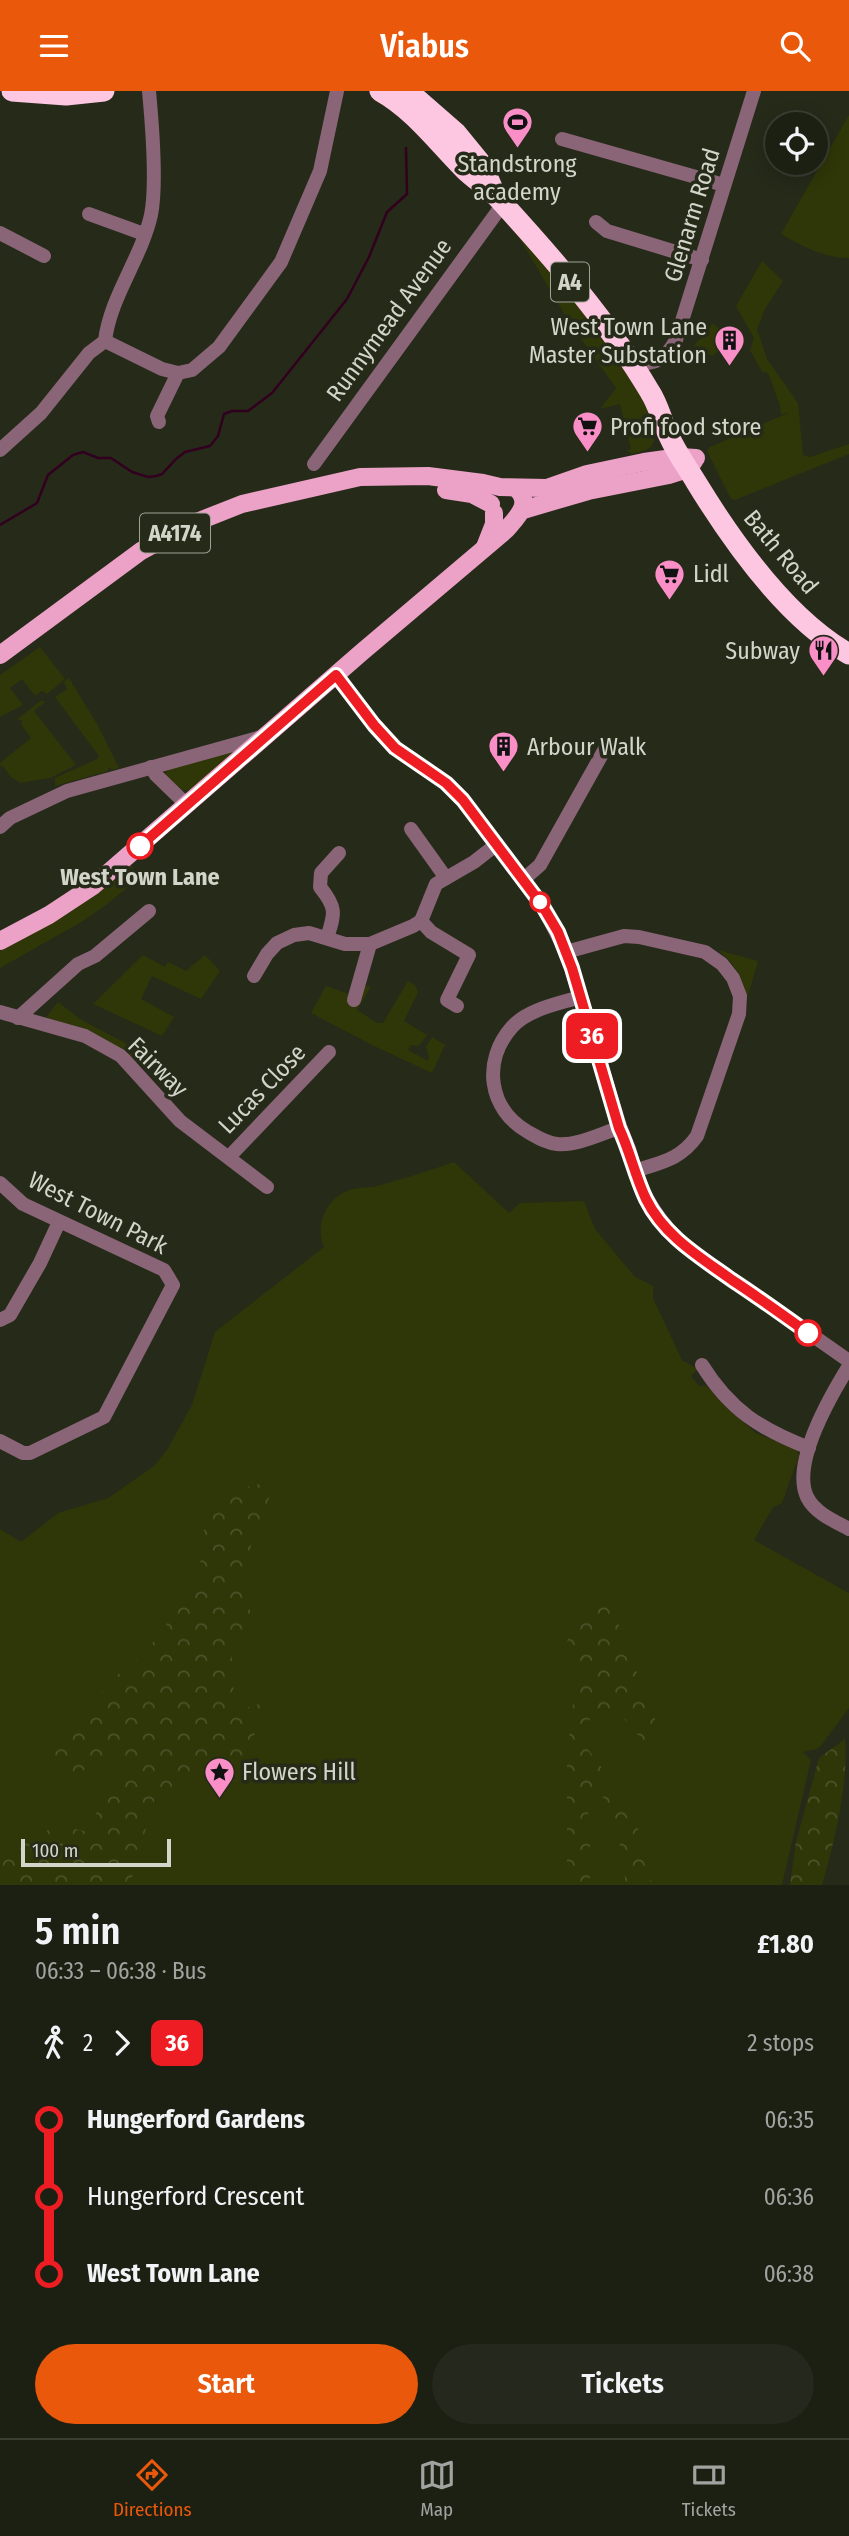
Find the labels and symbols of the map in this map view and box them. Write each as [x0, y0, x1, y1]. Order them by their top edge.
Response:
sports icon: Standstrong academy [500, 105, 534, 149]
street label: Glenarm Road [658, 145, 726, 285]
place label: Standstrong academy [457, 150, 577, 206]
street label: Runnymead Avenue [321, 233, 457, 407]
road number: A4 [551, 263, 589, 301]
place label: West Town Lane Master Substation [529, 313, 707, 369]
building icon: West Town Lane Master Substation [713, 324, 747, 368]
supermarket icon: Profi food store [570, 410, 604, 454]
place label: Profi food store [610, 413, 761, 441]
street label: Bath Road [738, 504, 824, 600]
road number: A4174 [140, 513, 210, 553]
supermarket icon: Lidl [653, 557, 687, 601]
place label: Lidl [693, 560, 729, 588]
restaurant icon: Subway [806, 634, 840, 678]
place label: Subway [725, 637, 800, 665]
building icon: Arbour Walk [487, 730, 521, 774]
place label: Arbour Walk [527, 733, 647, 761]
marker: West Town Lane [127, 833, 153, 859]
place label: West Town Lane [60, 863, 220, 891]
unlabelled marker [530, 892, 550, 912]
line badge: 36 [560, 1013, 624, 1059]
street label: Fairway [122, 1031, 194, 1103]
street label: Lucas Close [213, 1039, 311, 1139]
street label: West Town Park [24, 1166, 173, 1260]
unlabelled marker [795, 1320, 821, 1346]
place icon: Flowers Hill [202, 1755, 236, 1799]
place label: Flowers Hill [242, 1758, 356, 1786]
scale bar [21, 1836, 172, 1868]

